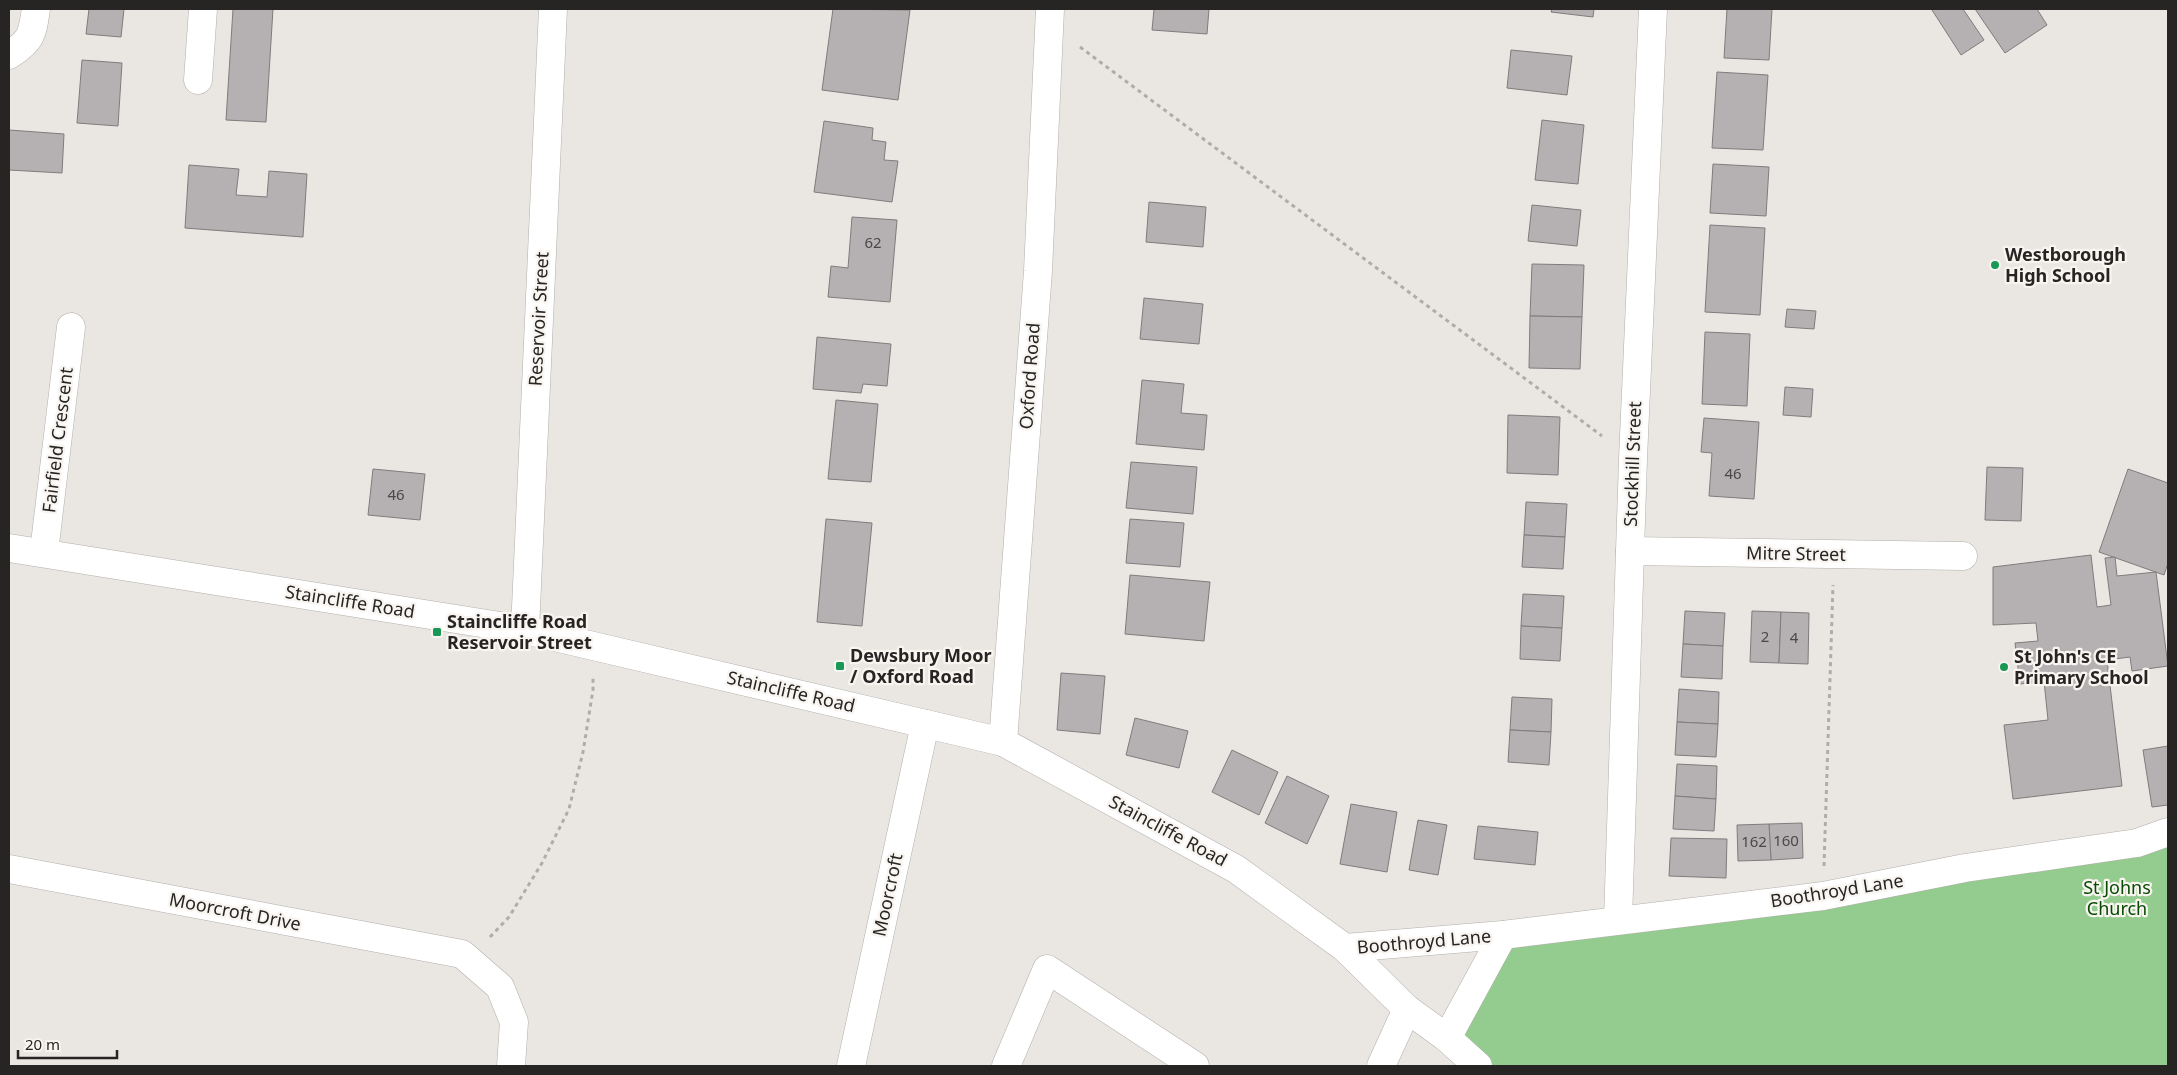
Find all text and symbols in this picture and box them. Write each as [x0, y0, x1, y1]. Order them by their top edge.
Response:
house number: 62 [864, 232, 882, 252]
place label: Westborough High School [2005, 242, 2126, 287]
street label: Reservoir Street [522, 251, 554, 387]
marker: Westborough High School [1989, 259, 2001, 271]
street label: Oxford Road [1013, 322, 1045, 430]
street label: Fairfield Crescent [36, 365, 78, 514]
street label: Stockhill Street [1618, 400, 1646, 527]
house number: 46 [1724, 463, 1742, 483]
house number: 46 [387, 484, 405, 504]
street label: Mitre Street [1746, 540, 1847, 566]
street label: Staincliffe Road [284, 579, 417, 623]
place label: Staincliffe Road Reservoir Street [447, 609, 592, 654]
marker: Staincliffe Road Reservoir Street [431, 626, 443, 638]
house number: 2 [1761, 626, 1769, 646]
house number: 4 [1790, 627, 1799, 647]
place label: Dewsbury Moor / Oxford Road [850, 643, 992, 688]
place label: St John's CE Primary School [2014, 644, 2149, 689]
marker: Dewsbury Moor / Oxford Road [834, 660, 846, 672]
marker: St John's CE Primary School [1998, 661, 2010, 673]
street label: Staincliffe Road [725, 665, 858, 717]
street label: Staincliffe Road [1105, 789, 1232, 871]
house number: 160 [1773, 830, 1799, 850]
house number: 162 [1741, 831, 1767, 851]
street label: Moorcroft [867, 850, 908, 939]
street label: Boothroyd Lane [1769, 868, 1905, 912]
park label: St Johns Church [2083, 875, 2151, 920]
street label: Moorcroft Drive [167, 886, 303, 936]
street label: Boothroyd Lane [1356, 923, 1492, 959]
scale bar [18, 1028, 116, 1060]
text: 20 m [25, 1034, 60, 1054]

